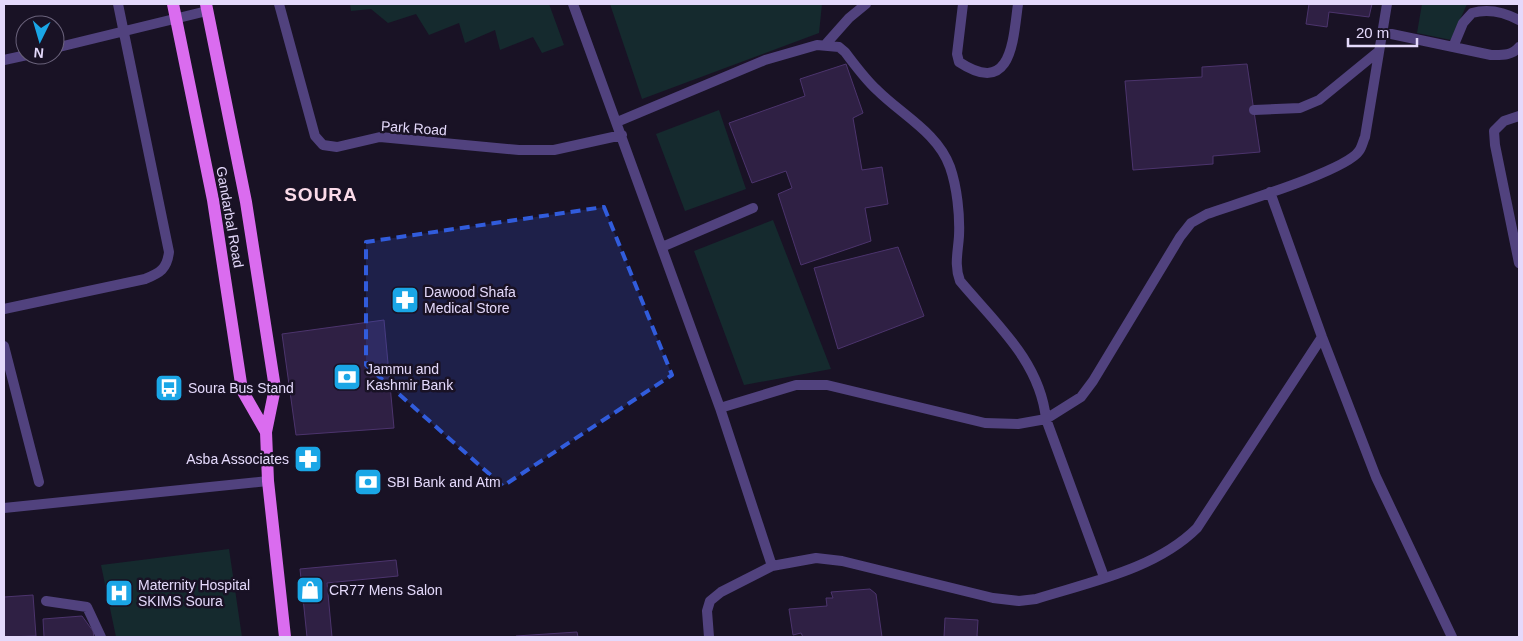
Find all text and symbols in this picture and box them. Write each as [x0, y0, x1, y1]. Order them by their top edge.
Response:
north arrow [15, 15, 65, 65]
scale bar [1348, 15, 1417, 47]
text: 20 m [1356, 24, 1389, 41]
text: N [33, 45, 45, 61]
street label: Park Road [380, 118, 448, 138]
street label: Gandarbal Road [213, 165, 247, 269]
district label: SOURA [284, 184, 358, 205]
place label: Dawood Shafa Medical Store [424, 284, 516, 316]
pharmacy icon: Dawood Shafa Medical Store [390, 285, 420, 315]
place label: Jammu and Kashmir Bank [366, 361, 454, 393]
bank icon: Jammu and Kashmir Bank [332, 362, 362, 392]
bus stop icon: Soura Bus Stand [154, 373, 184, 403]
place label: Soura Bus Stand [188, 380, 294, 396]
pharmacy icon: Asba Associates [293, 444, 323, 474]
place label: Asba Associates [186, 451, 289, 467]
bank icon: SBI Bank and Atm [353, 467, 383, 497]
place label: SBI Bank and Atm [387, 474, 501, 490]
shop icon: CR77 Mens Salon [295, 575, 325, 605]
place label: Maternity Hospital SKIMS Soura [138, 577, 250, 609]
hospital icon: Maternity Hospital SKIMS Soura [104, 578, 134, 608]
place label: CR77 Mens Salon [329, 582, 443, 598]

